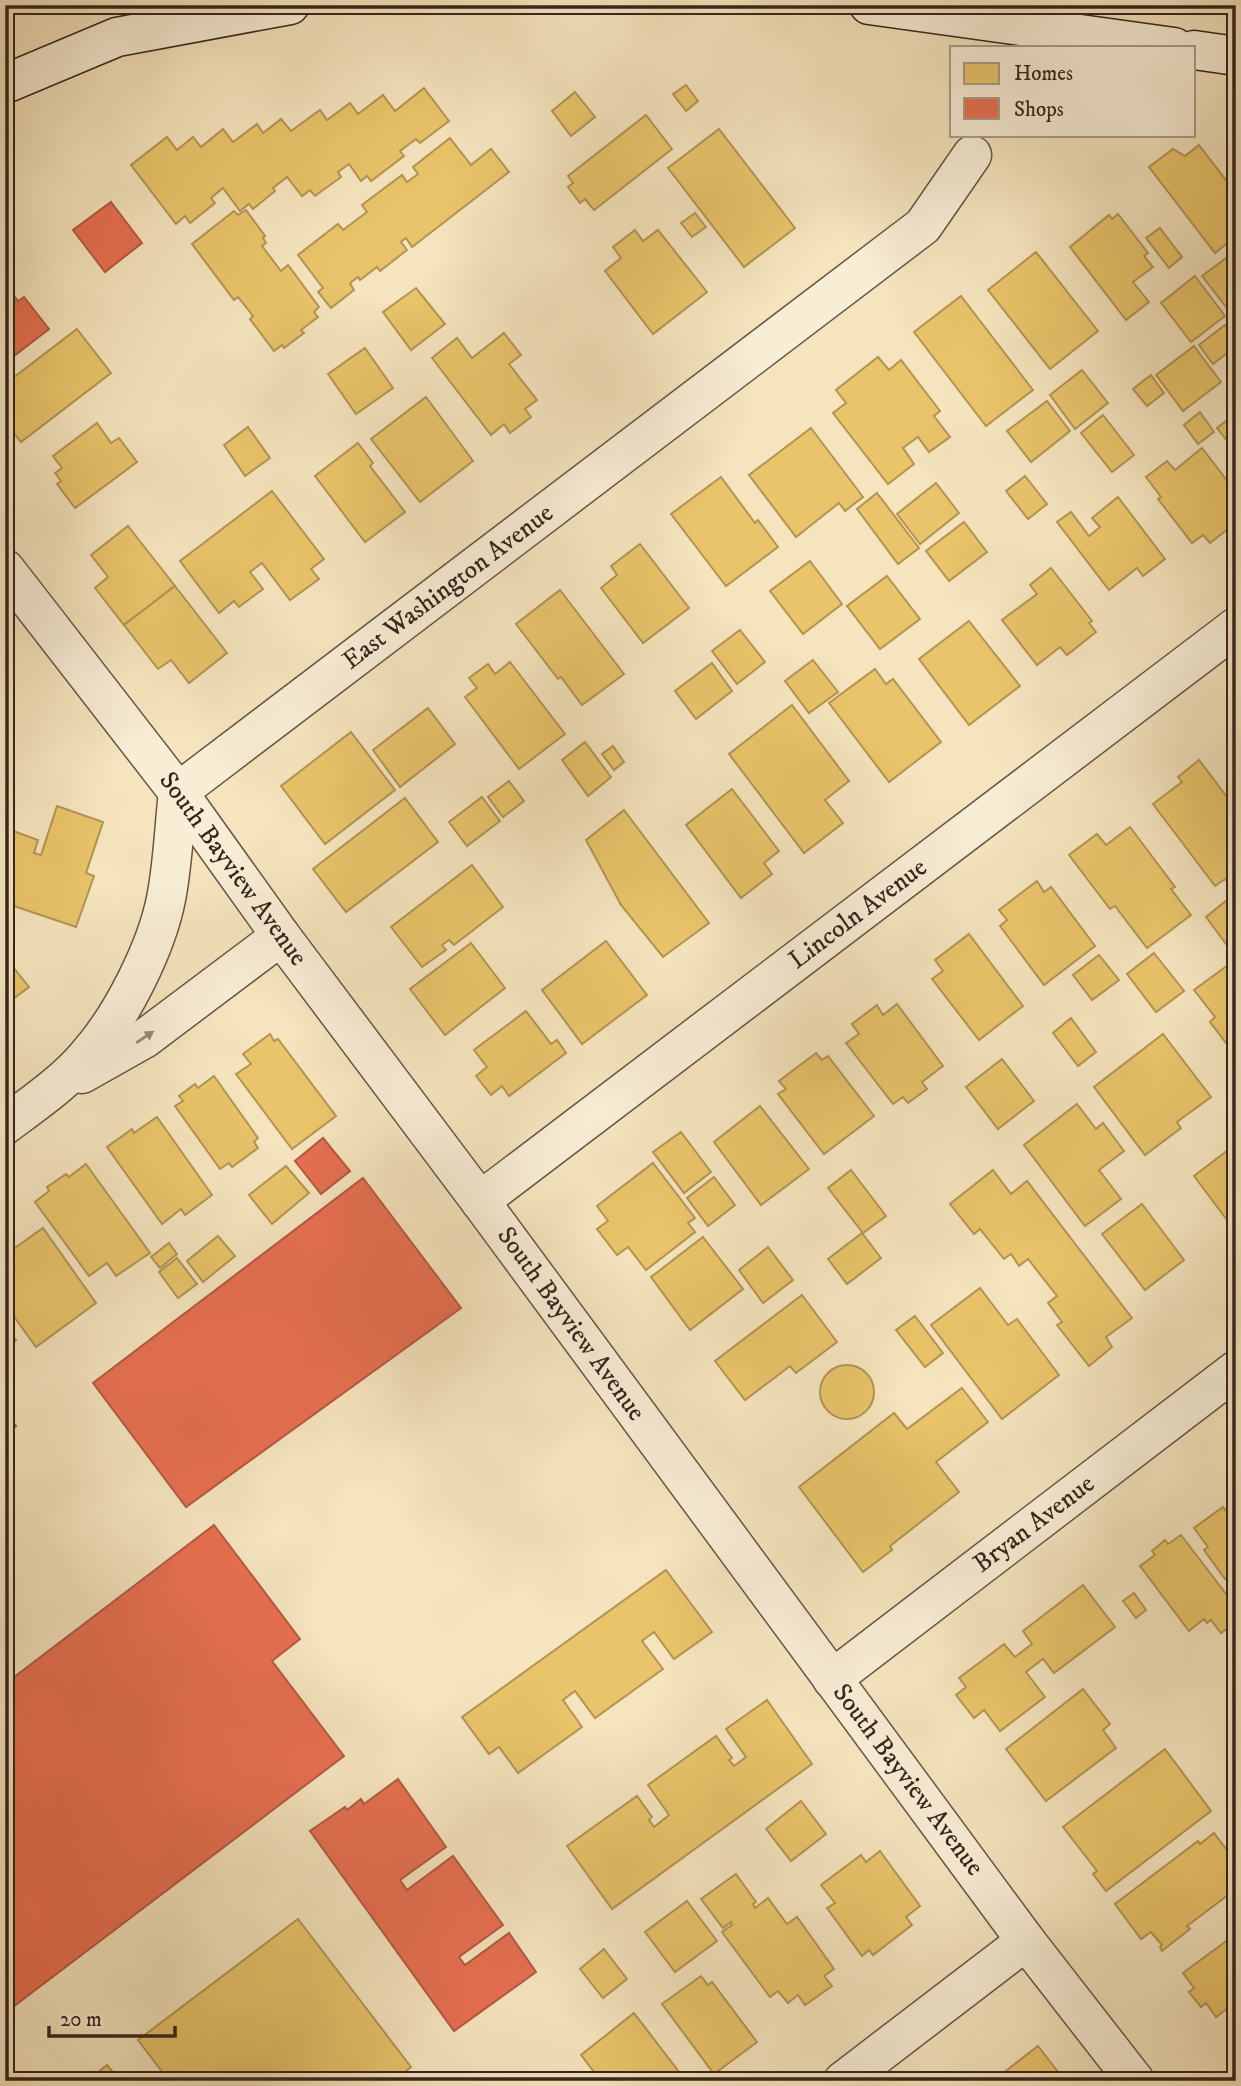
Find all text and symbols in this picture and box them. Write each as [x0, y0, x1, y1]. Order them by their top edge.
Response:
legend [950, 46, 1196, 136]
text: Homes [1014, 61, 1073, 87]
text: Shops [1014, 97, 1064, 123]
street label: East Washington Avenue [336, 497, 560, 677]
street label: South Bayview Avenue [151, 765, 315, 973]
street label: Lincoln Avenue [782, 851, 934, 977]
one-way arrow [136, 1030, 154, 1044]
street label: South Bayview Avenue [489, 1220, 653, 1428]
street label: Bryan Avenue [967, 1468, 1101, 1580]
street label: South Bayview Avenue [825, 1677, 991, 1883]
scale bar [49, 1995, 175, 2039]
text: 20 m [60, 2007, 102, 2033]

